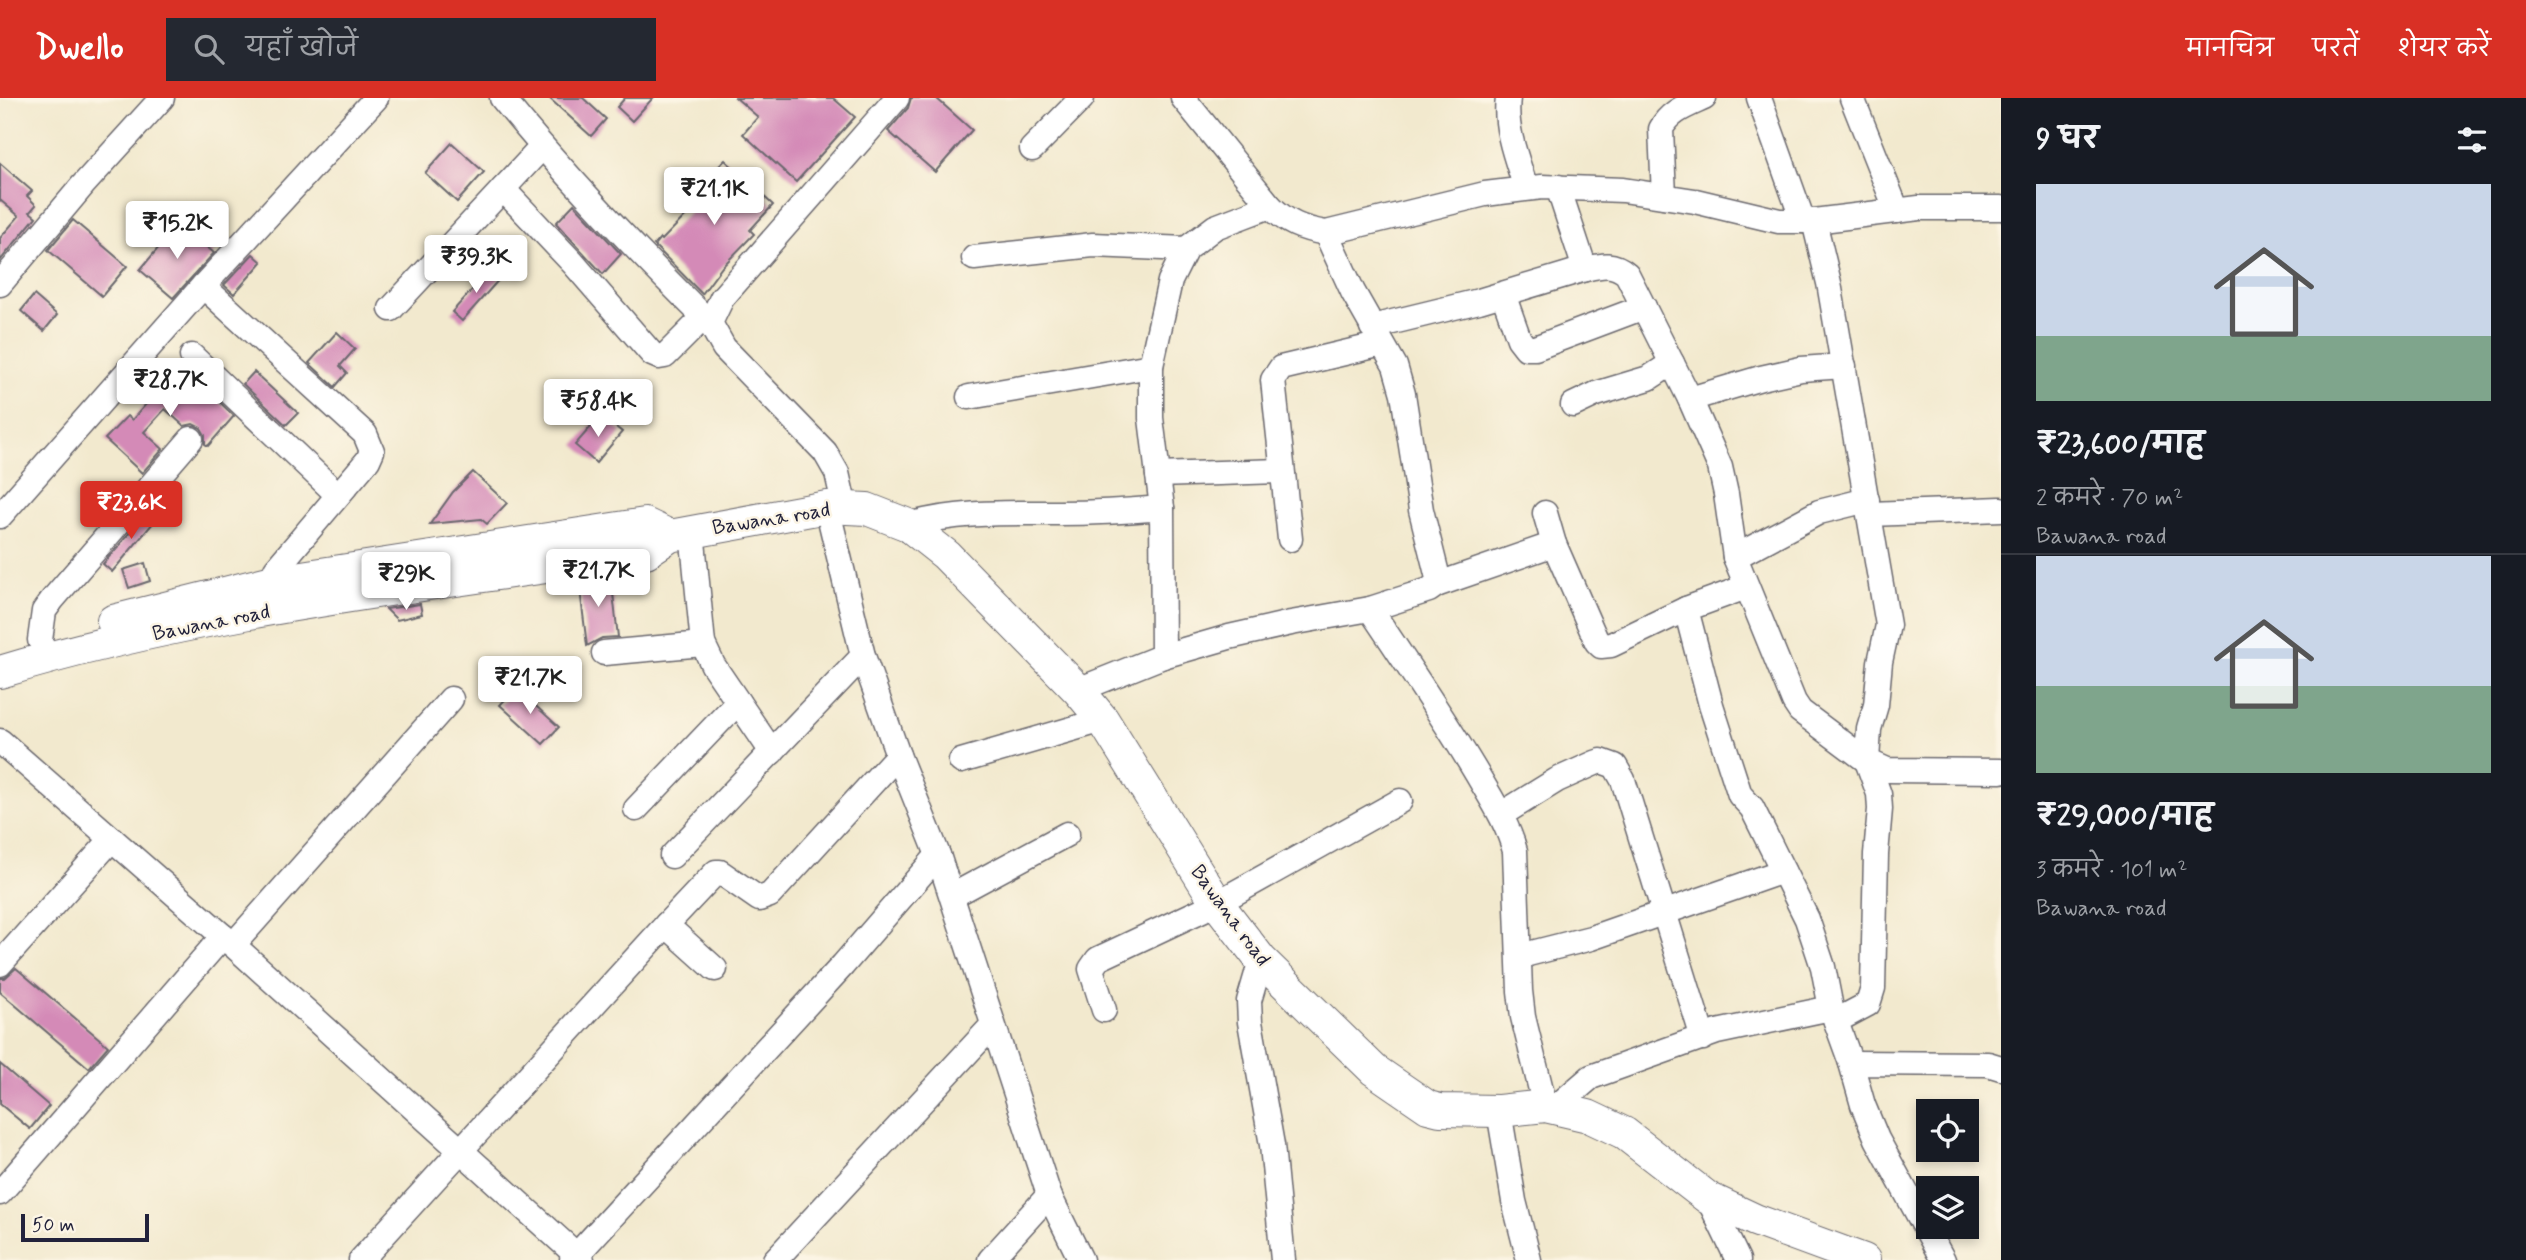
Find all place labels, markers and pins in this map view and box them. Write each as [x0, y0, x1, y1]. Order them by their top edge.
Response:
pin: ₹21.1K [657, 167, 771, 227]
pin: ₹15.2K [120, 202, 234, 261]
pin: ₹39.3K [419, 236, 533, 295]
pin: ₹28.7K [113, 358, 227, 418]
pin: ₹58.4K [541, 380, 655, 439]
pin: ₹23.6K [74, 482, 188, 541]
pin: ₹21.7K [541, 550, 655, 609]
pin: ₹29K [365, 552, 447, 612]
pin: ₹21.7K [473, 656, 587, 716]

